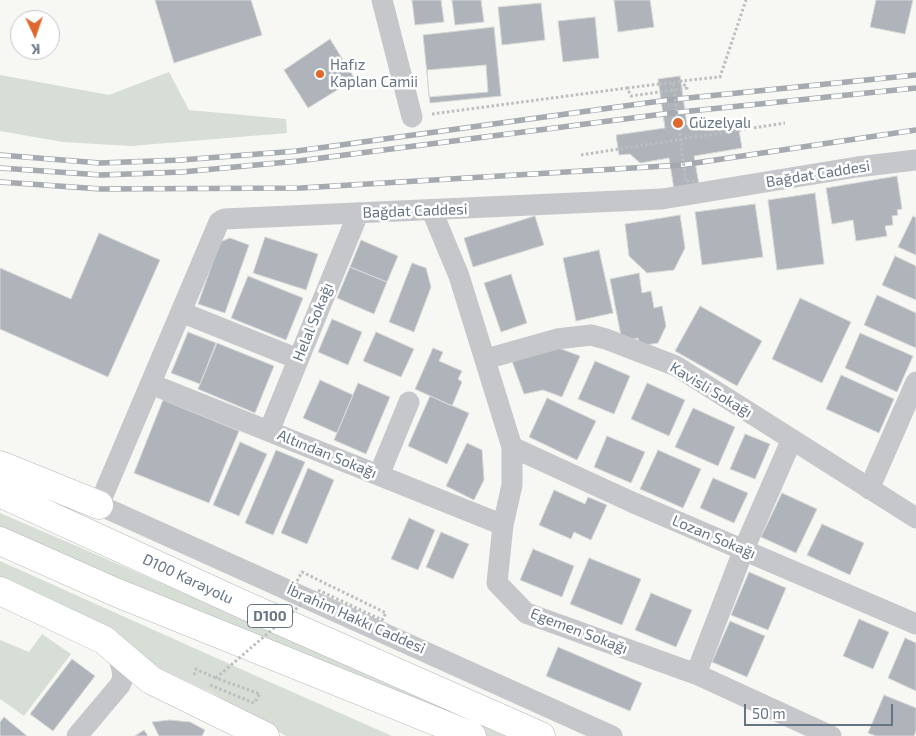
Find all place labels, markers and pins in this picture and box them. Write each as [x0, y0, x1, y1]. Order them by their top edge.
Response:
place label: Hafız Kaplan Camii [330, 56, 418, 91]
marker: Hafız Kaplan Camii [314, 68, 326, 80]
place label: Güzelyalı [689, 114, 751, 132]
marker: Güzelyalı [671, 116, 685, 130]

